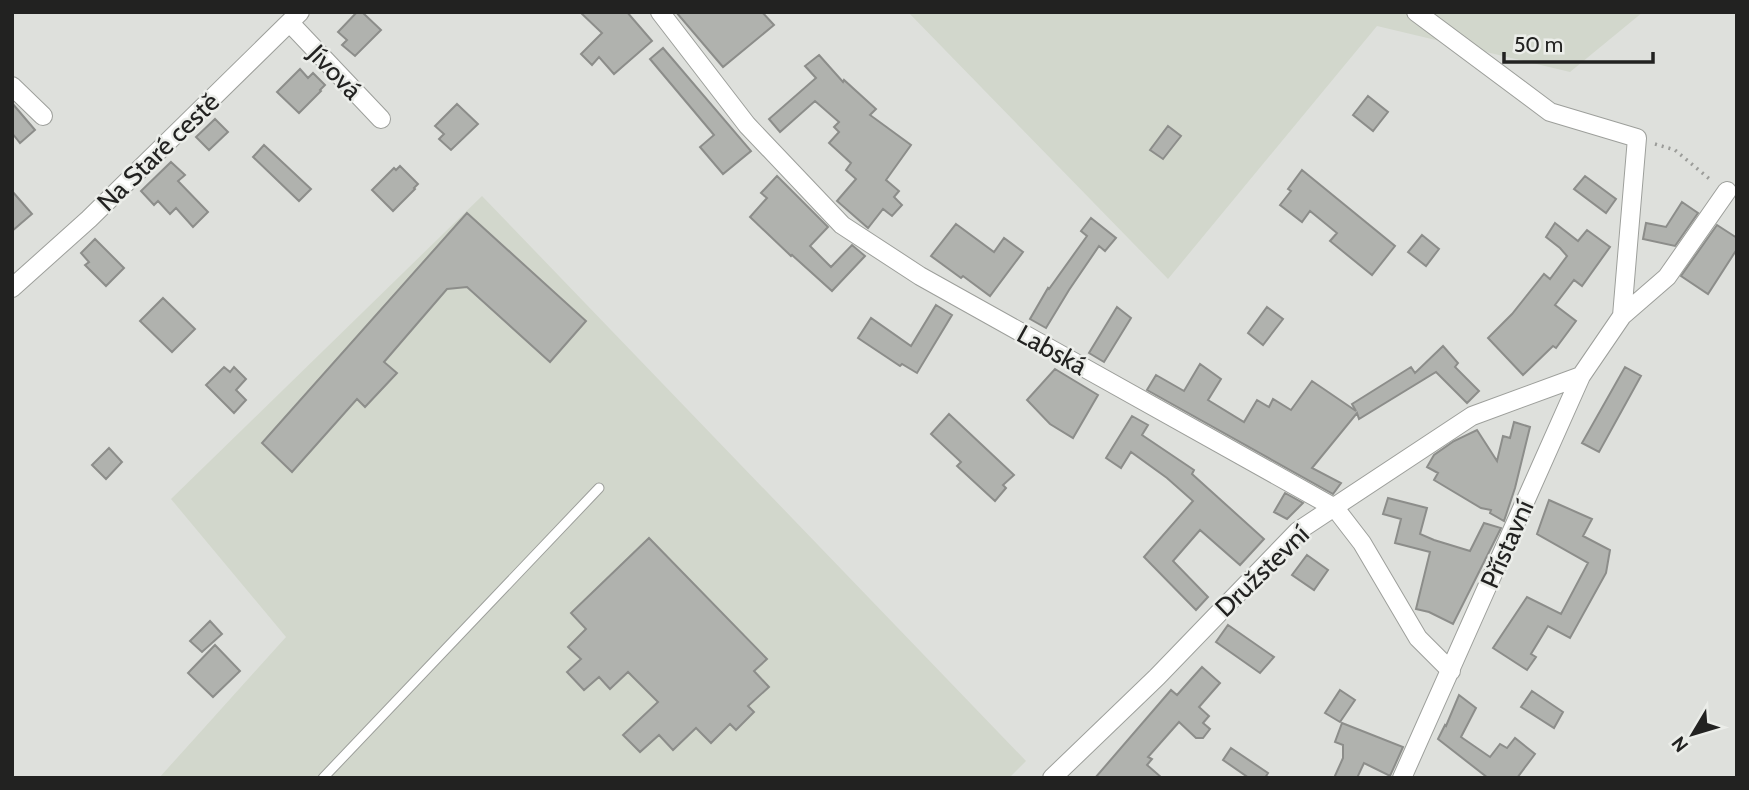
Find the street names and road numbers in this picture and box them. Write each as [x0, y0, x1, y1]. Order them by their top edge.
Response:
street label: Jívová [301, 37, 369, 106]
street label: Na Staré cestě [90, 86, 226, 218]
street label: Labská [1012, 318, 1093, 382]
street label: Přístavní [1473, 495, 1541, 593]
street label: Družstevní [1208, 518, 1316, 624]

